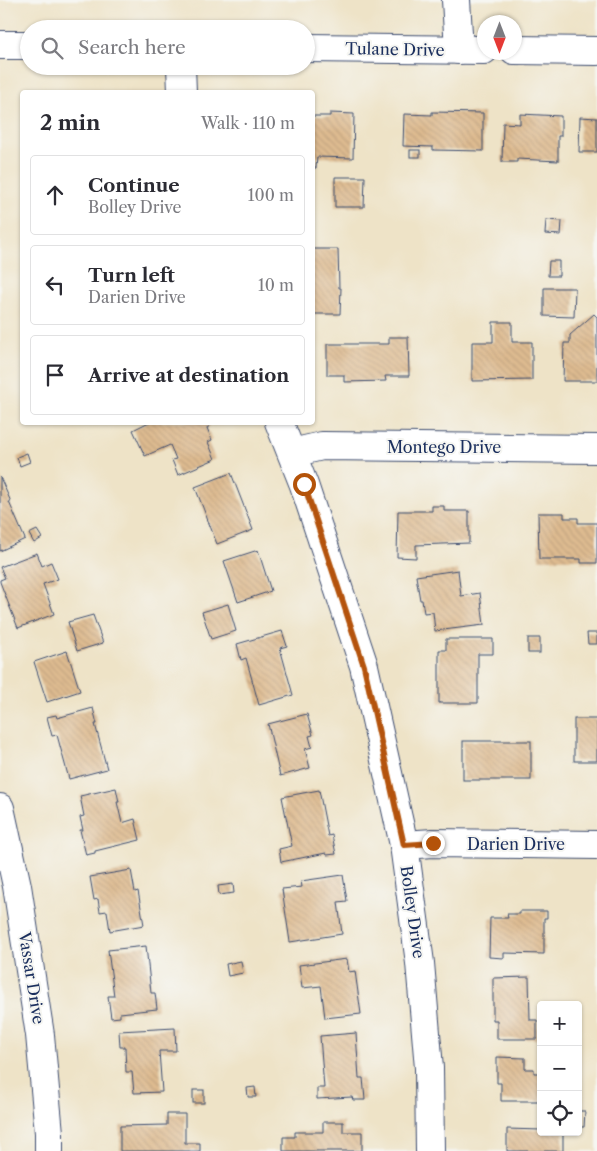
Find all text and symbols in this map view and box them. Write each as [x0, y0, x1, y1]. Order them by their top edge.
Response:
north arrow [477, 15, 522, 60]
search box [20, 20, 315, 75]
icon: search [38, 34, 66, 62]
text: Search here [78, 36, 186, 59]
street label: Tulane Drive [345, 38, 445, 60]
text: 2 min [40, 110, 100, 135]
text: Walk · 110 m [201, 113, 295, 133]
text: Continue [88, 174, 180, 197]
icon: ahead [41, 181, 69, 209]
text: 100 m [248, 185, 294, 205]
text: Bolley Drive [88, 197, 181, 217]
text: Turn left [88, 264, 175, 287]
icon: left [41, 271, 69, 299]
text: 10 m [258, 275, 294, 295]
text: Darien Drive [88, 287, 186, 307]
icon: arrive [41, 361, 69, 389]
text: Arrive at destination [88, 364, 289, 387]
street label: Montego Drive [387, 437, 501, 457]
route start [293, 473, 316, 496]
route end [422, 832, 445, 855]
street label: Darien Drive [467, 834, 565, 854]
street label: Bolley Drive [397, 864, 429, 960]
street label: Vassar Drive [15, 929, 49, 1026]
map controls [537, 1001, 582, 1136]
button: + [537, 1001, 582, 1046]
button: − [537, 1046, 582, 1091]
button: locate [537, 1091, 582, 1136]

